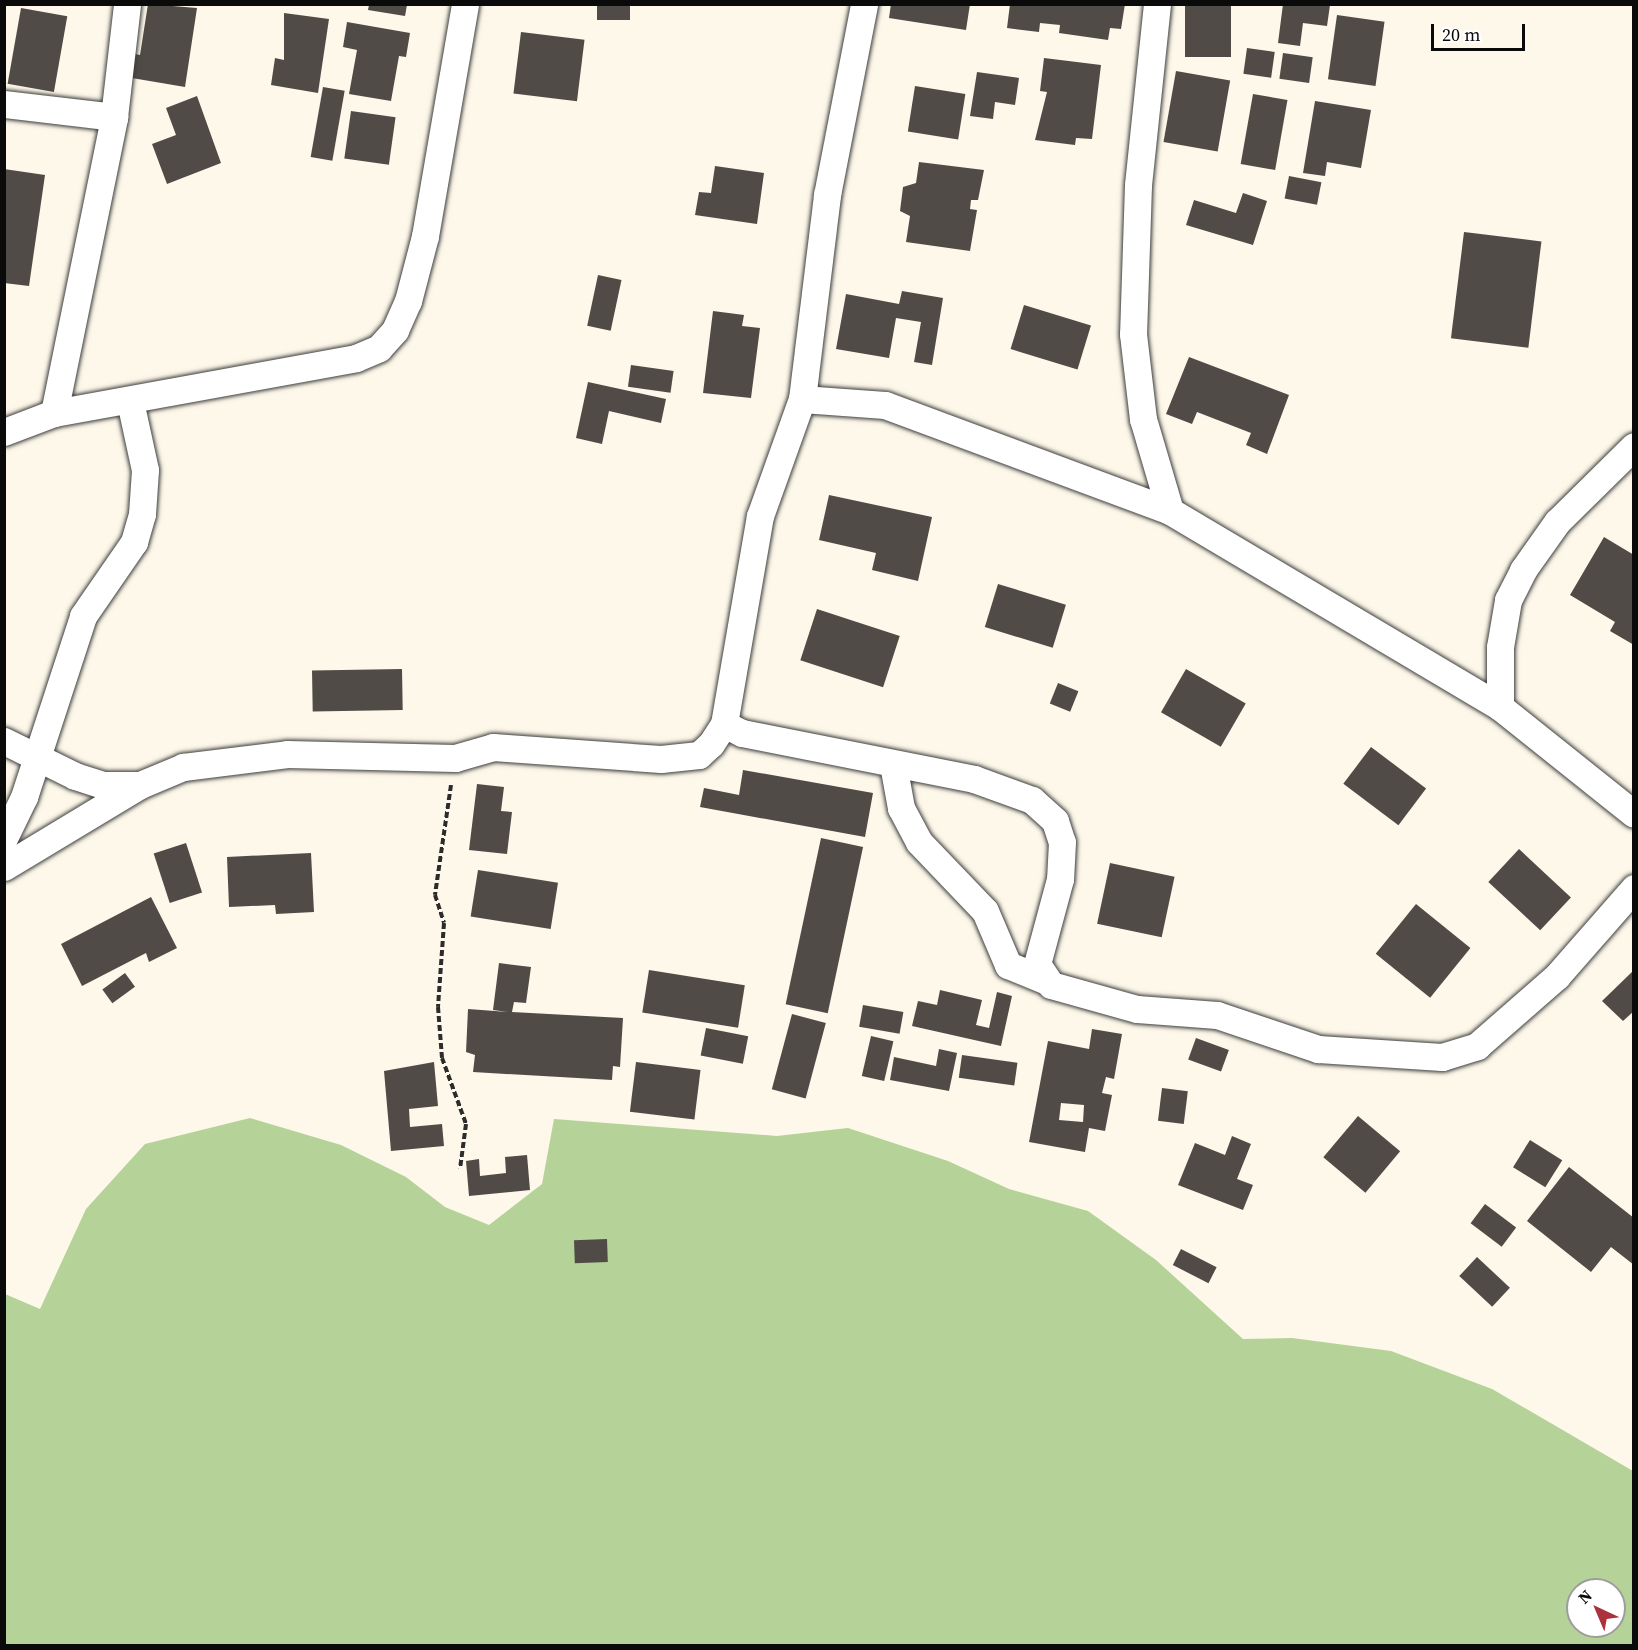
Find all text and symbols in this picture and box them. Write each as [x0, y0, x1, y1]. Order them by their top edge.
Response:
scale bar [1434, 12, 1528, 50]
text: 20 m [1442, 22, 1480, 47]
north arrow [1566, 1578, 1626, 1638]
text: N [1573, 1585, 1597, 1608]

